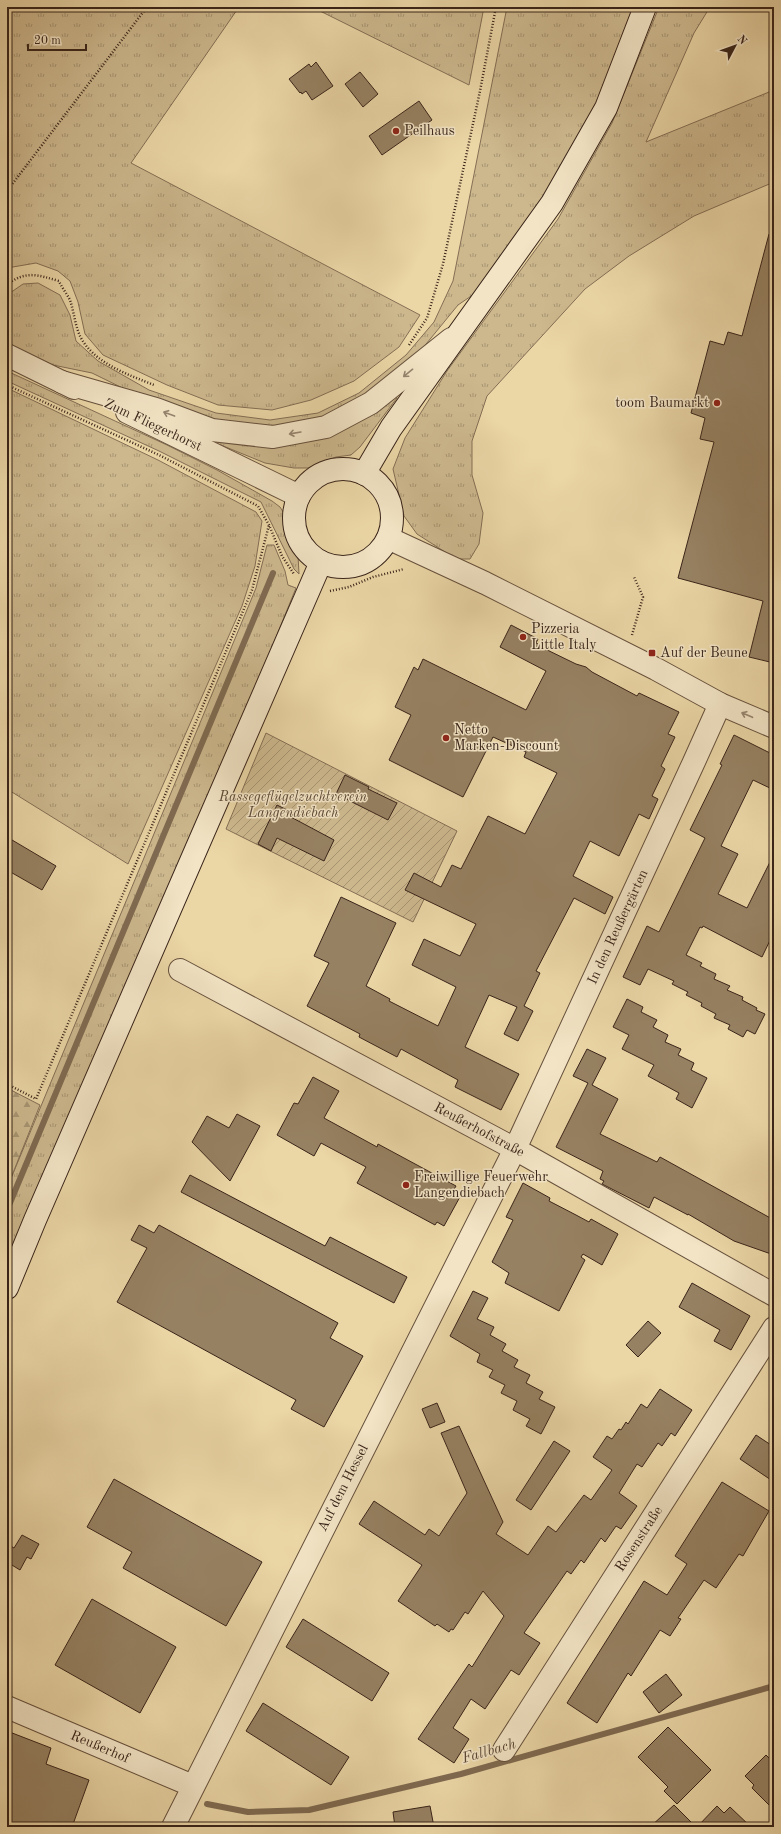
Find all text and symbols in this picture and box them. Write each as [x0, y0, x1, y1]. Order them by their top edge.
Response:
scale bar [28, 26, 86, 52]
north arrow [715, 26, 755, 66]
text: N [735, 34, 749, 48]
text: 20 m [34, 35, 61, 47]
place label: Peilhaus [404, 124, 455, 138]
marker: Peilhaus [391, 126, 401, 136]
one-way arrow [403, 369, 414, 378]
street label: Zum Fliegerhorst [102, 396, 204, 454]
place label: toom Baumarkt [615, 396, 709, 410]
marker: toom Baumarkt [712, 398, 722, 408]
one-way arrow [162, 410, 175, 417]
one-way arrow [289, 429, 302, 437]
place label: Pizzeria Little Italy [531, 622, 597, 652]
marker: Pizzeria Little Italy [518, 632, 528, 642]
place label: Auf der Beune [660, 646, 748, 660]
marker: Auf der Beune [647, 648, 657, 658]
one-way arrow [741, 711, 753, 719]
place label: Netto Marken-Discount [454, 723, 559, 753]
marker: Netto Marken-Discount [441, 733, 451, 743]
park label: Rassegeflügelzuchtverein Langendiebach [218, 790, 367, 821]
street label: In den Reußergärten [585, 867, 651, 987]
street label: Reußerhofstraße [432, 1100, 526, 1160]
place label: Freiwillige Feuerwehr Langendiebach [414, 1170, 548, 1200]
marker: Freiwillige Feuerwehr Langendiebach [401, 1180, 411, 1190]
street label: Auf dem Hessel [315, 1442, 371, 1534]
street label: Rosenstraße [613, 1504, 665, 1574]
street label: Reußerhof [68, 1728, 133, 1766]
water label: Fallbach [459, 1737, 518, 1767]

